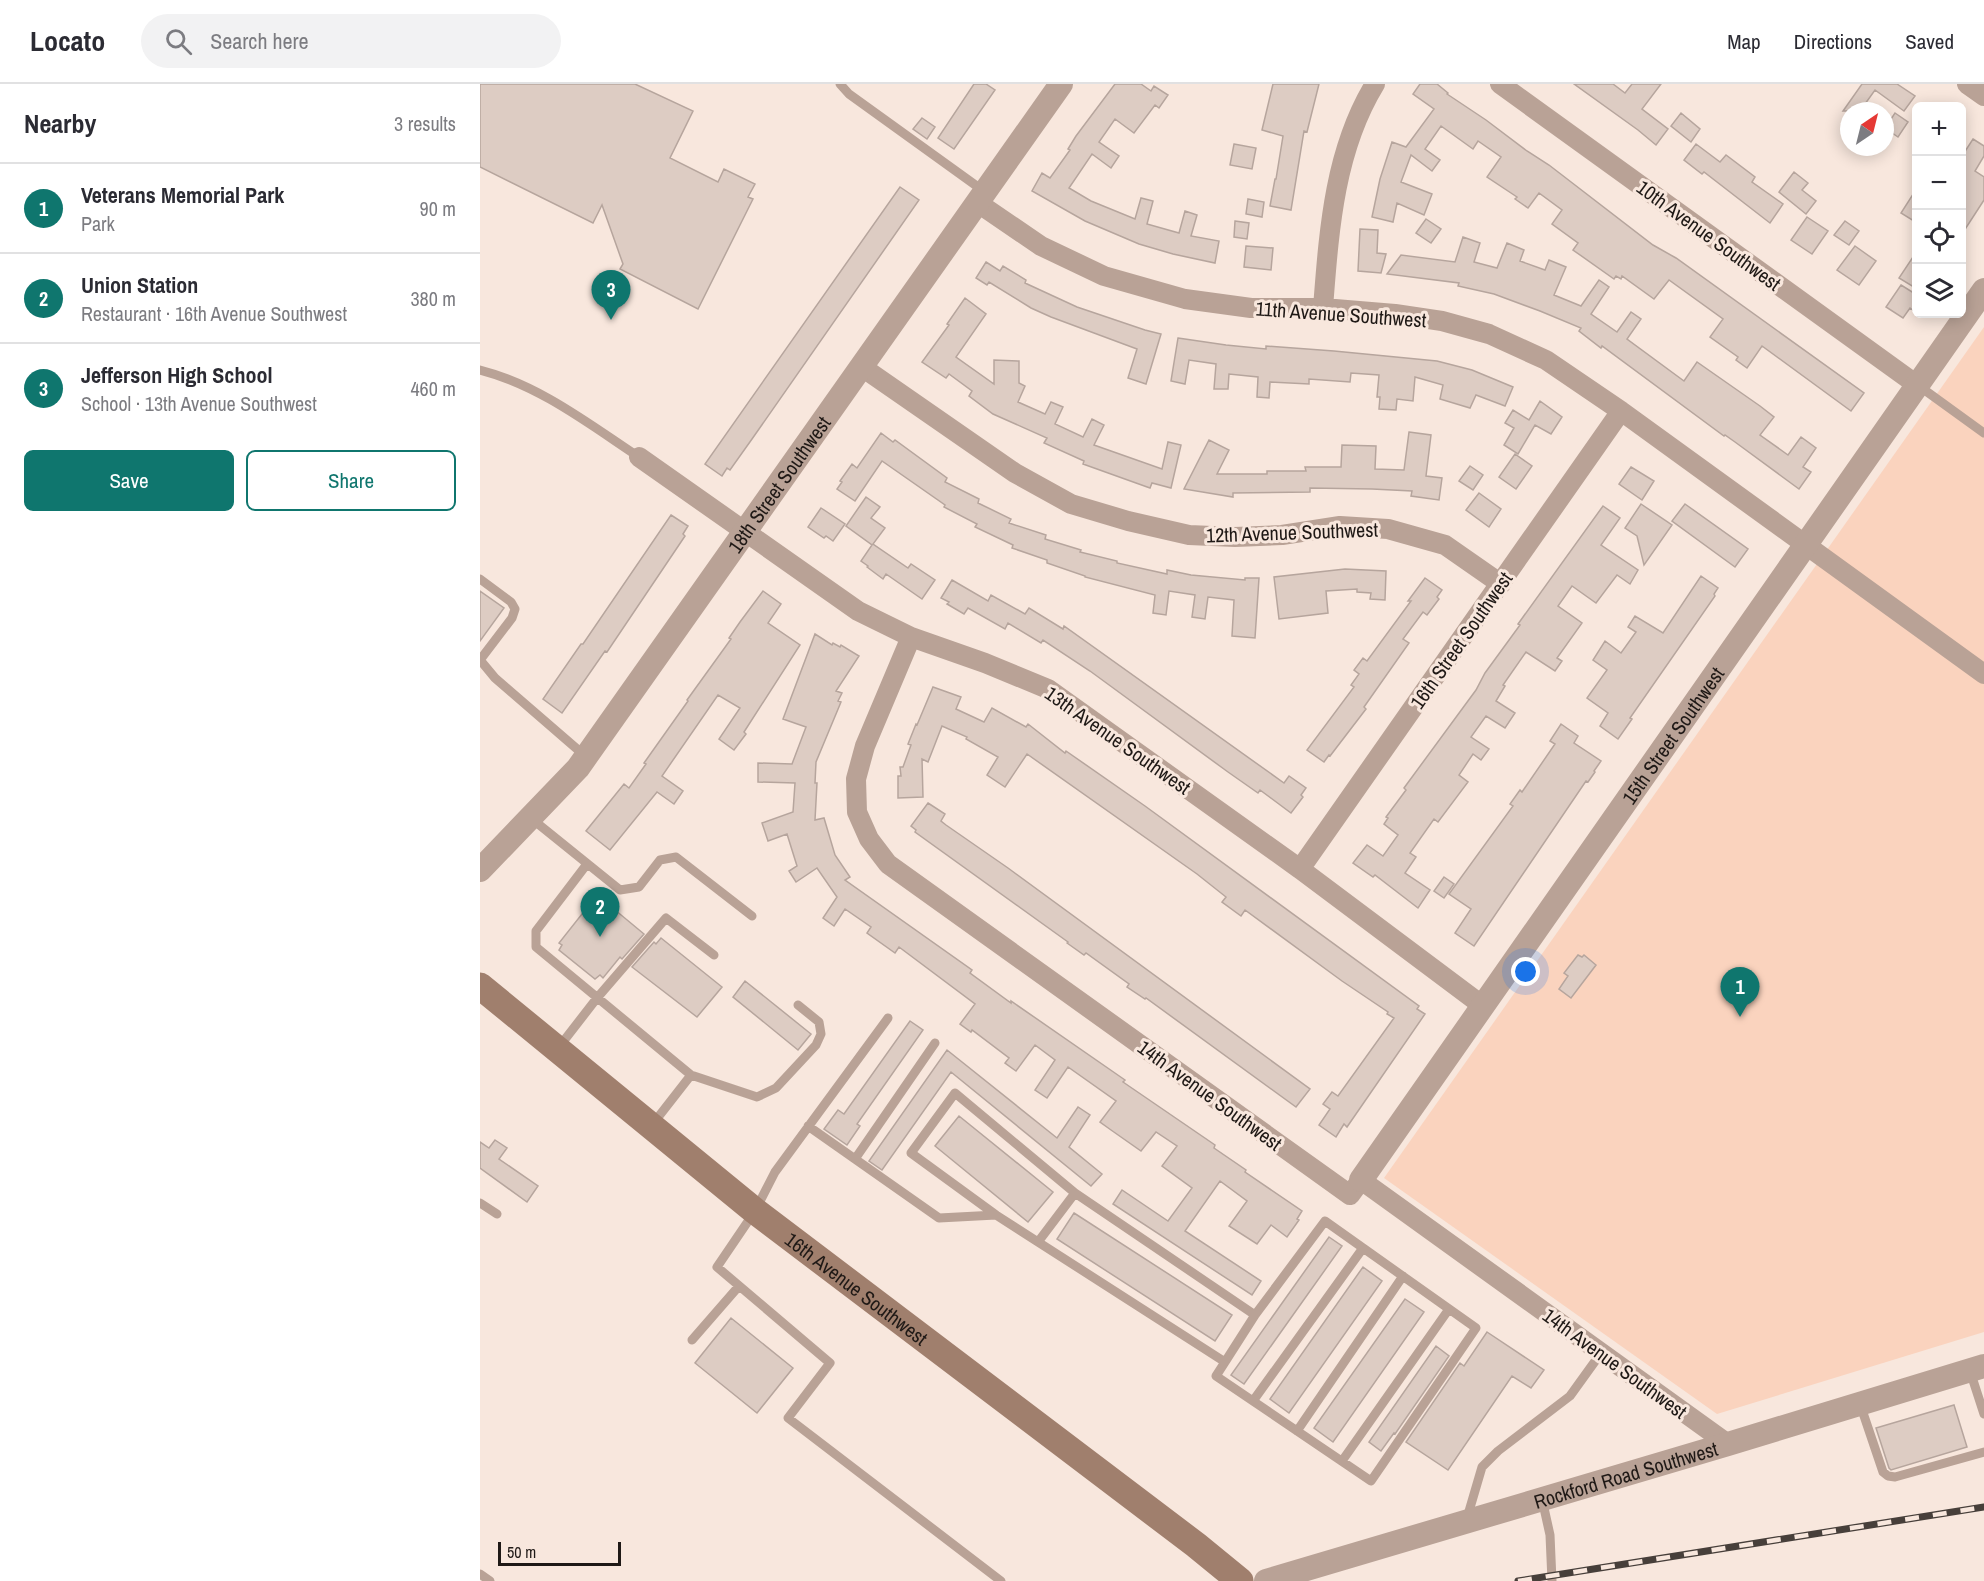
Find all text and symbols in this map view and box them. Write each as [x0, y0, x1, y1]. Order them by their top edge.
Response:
search box [141, 14, 561, 68]
text: Locato [30, 22, 105, 60]
icon: search [162, 25, 195, 58]
text: Search here [210, 26, 309, 56]
text: Map [1727, 27, 1761, 56]
text: Directions [1794, 27, 1872, 56]
text: Saved [1905, 27, 1954, 56]
north arrow [1840, 102, 1894, 156]
map controls [1912, 102, 1966, 318]
button: + [1912, 102, 1966, 156]
text: Nearby [24, 106, 96, 141]
text: 3 results [394, 110, 456, 137]
button: − [1912, 156, 1966, 210]
street label: 10th Avenue Southwest [1631, 174, 1787, 297]
text: Veterans Memorial Park [81, 180, 284, 210]
text: 1 [39, 195, 48, 222]
text: 90 m [420, 195, 456, 222]
text: Park [81, 210, 115, 237]
button: locate [1912, 210, 1966, 264]
button: layers [1912, 264, 1966, 318]
text: Union Station [81, 270, 198, 300]
pin: 3 [592, 270, 630, 320]
text: 2 [39, 285, 48, 312]
text: 380 m [410, 285, 456, 312]
street label: 11th Avenue Southwest [1255, 295, 1428, 333]
text: Restaurant · 16th Avenue Southwest [81, 300, 347, 327]
text: Jefferson High School [81, 360, 272, 390]
text: 3 [39, 375, 48, 402]
text: 460 m [410, 375, 456, 402]
text: School · 13th Avenue Southwest [81, 390, 317, 417]
street label: 18th Street Southwest [721, 410, 836, 558]
button: Save [24, 450, 234, 511]
button: Share [246, 450, 456, 511]
street label: 12th Avenue Southwest [1206, 515, 1379, 548]
street label: 16th Street Southwest [1404, 566, 1519, 714]
street label: 15th Street Southwest [1615, 661, 1730, 809]
street label: 13th Avenue Southwest [1040, 680, 1197, 801]
pin: 2 [580, 888, 620, 937]
your location [1511, 957, 1540, 986]
pin: 1 [1720, 968, 1760, 1017]
street label: 14th Avenue Southwest [1132, 1034, 1288, 1157]
street label: 16th Avenue Southwest [780, 1225, 934, 1351]
street label: 14th Avenue Southwest [1537, 1302, 1693, 1425]
street label: Rockford Road Southwest [1530, 1434, 1721, 1514]
scale bar [498, 1539, 621, 1566]
text: 50 m [507, 1541, 536, 1563]

